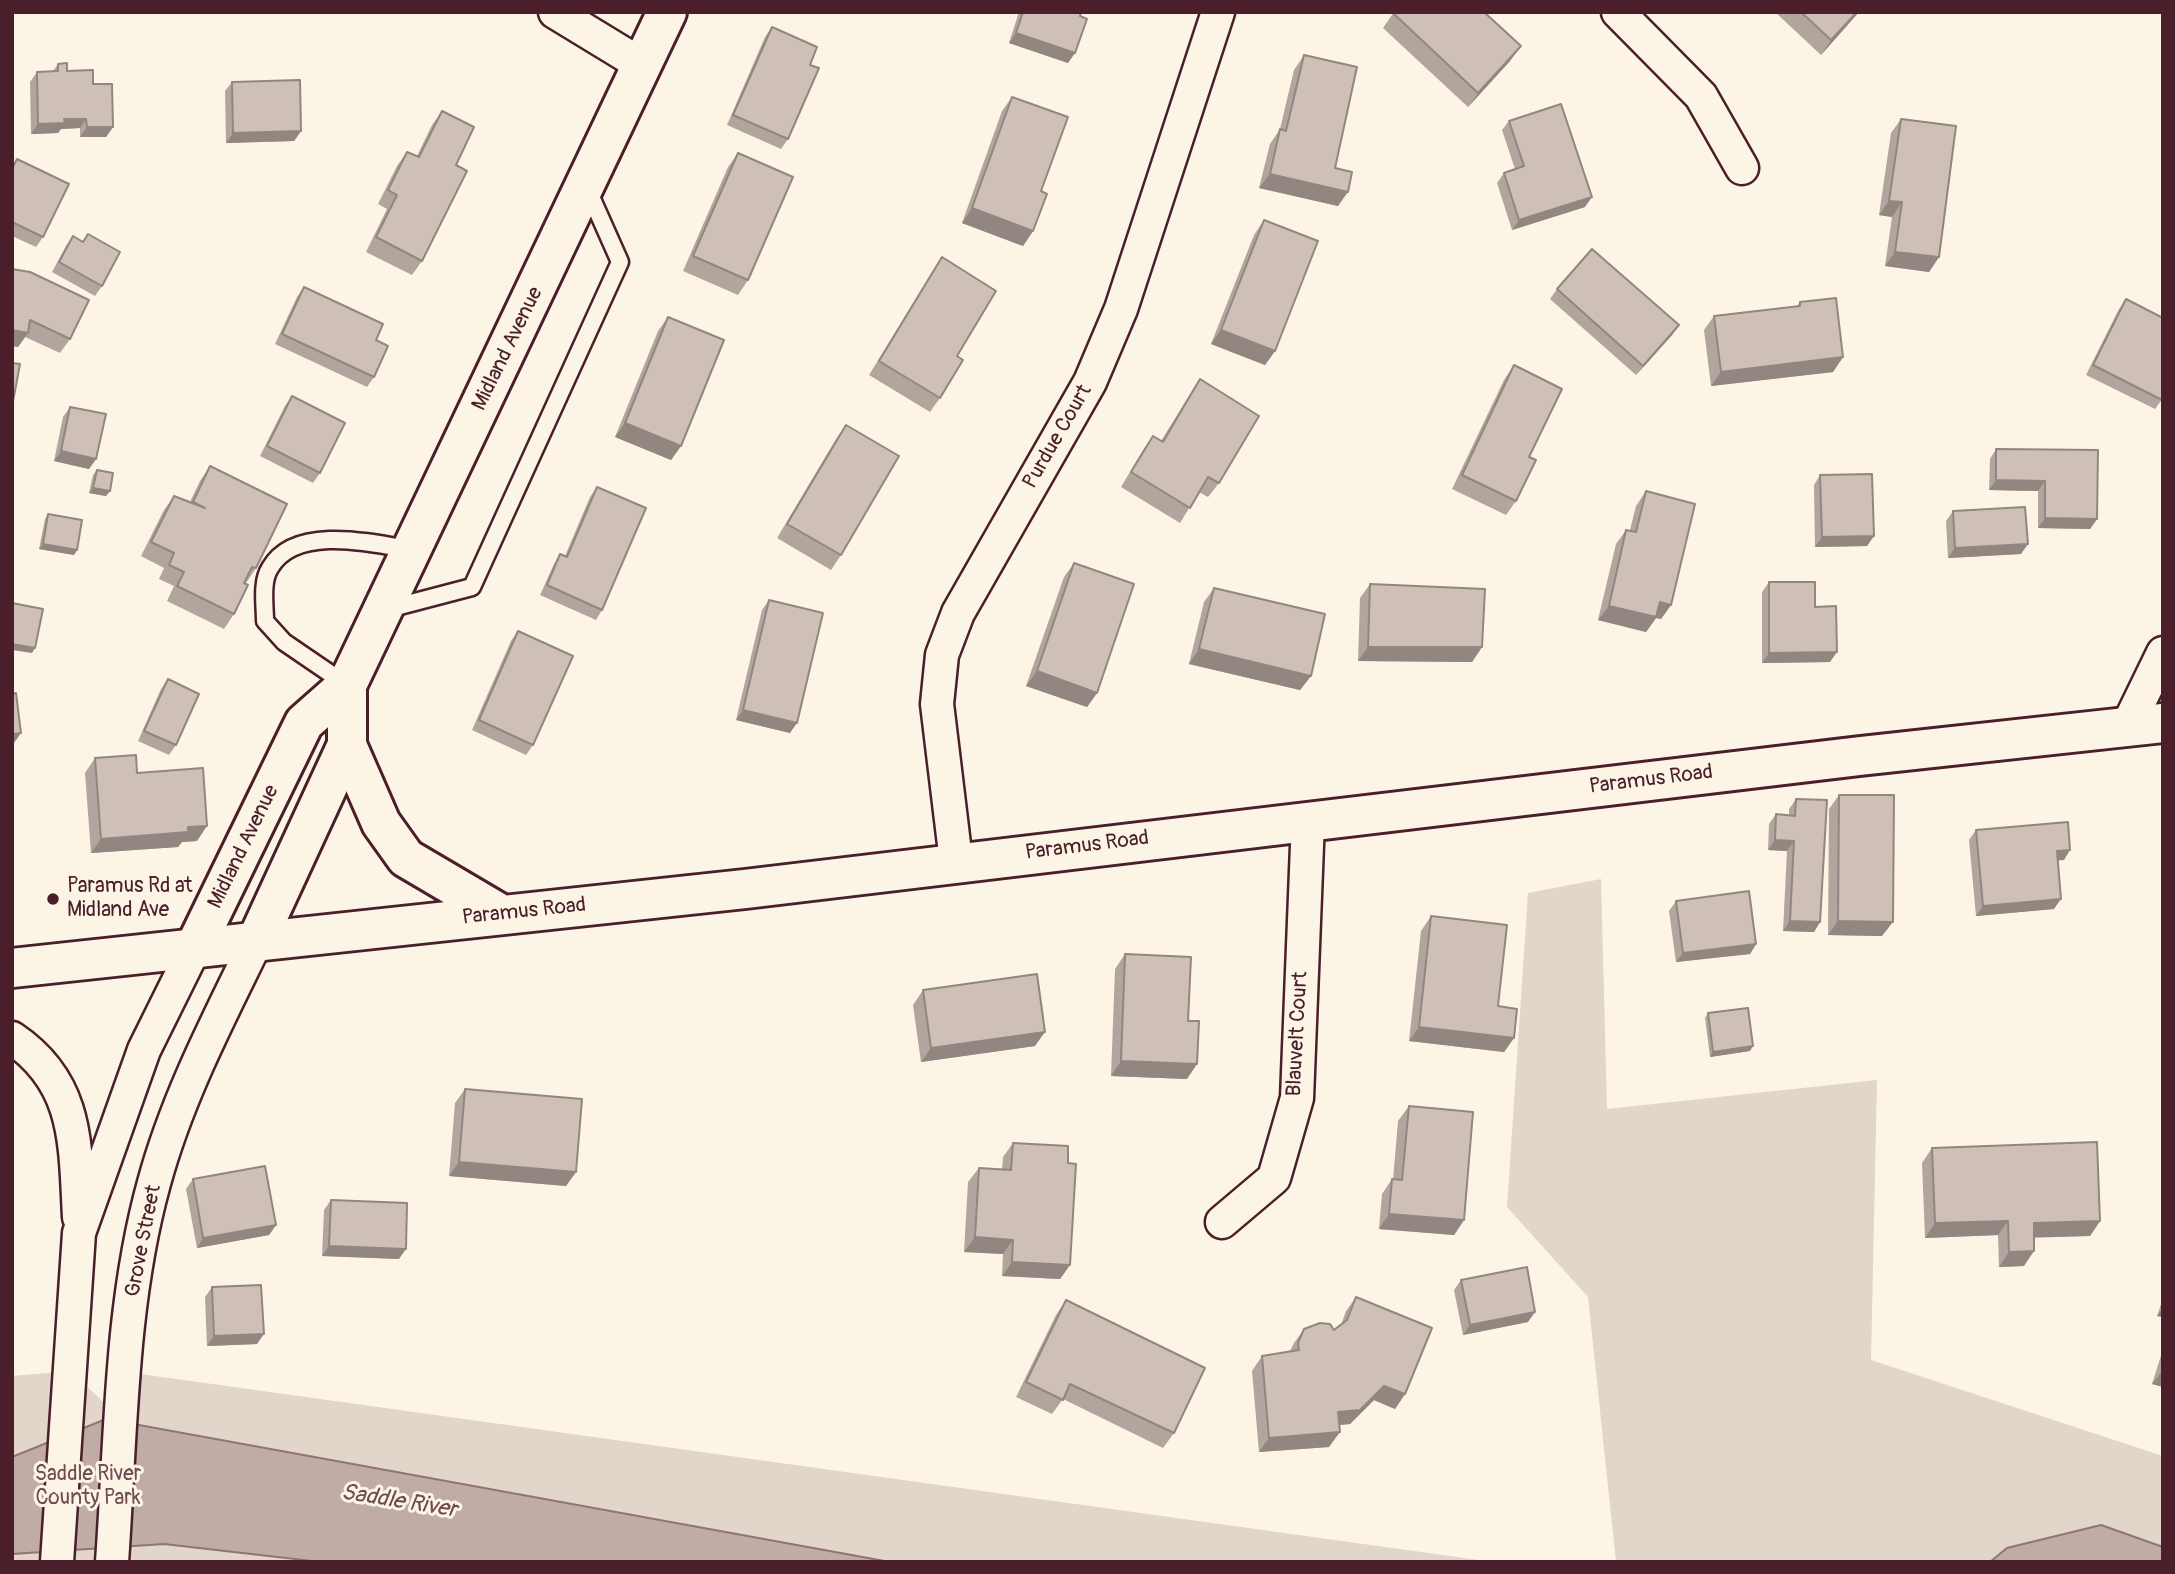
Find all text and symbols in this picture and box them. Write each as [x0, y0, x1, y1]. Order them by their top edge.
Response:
street label: Midland Avenue [467, 283, 549, 415]
street label: Purdue Court [1018, 381, 1098, 493]
street label: Paramus Road [1588, 760, 1714, 800]
street label: Midland Avenue [203, 781, 285, 913]
street label: Paramus Road [1024, 826, 1150, 866]
place label: Paramus Rd at Midland Ave [67, 874, 193, 924]
marker: Paramus Rd at Midland Ave [45, 891, 61, 907]
street label: Paramus Road [461, 893, 587, 931]
street label: Blauvelt Court [1282, 971, 1314, 1097]
street label: Grove Street [121, 1183, 167, 1299]
park label: Saddle River County Park [35, 1462, 141, 1512]
water label: Saddle River [339, 1479, 459, 1525]

